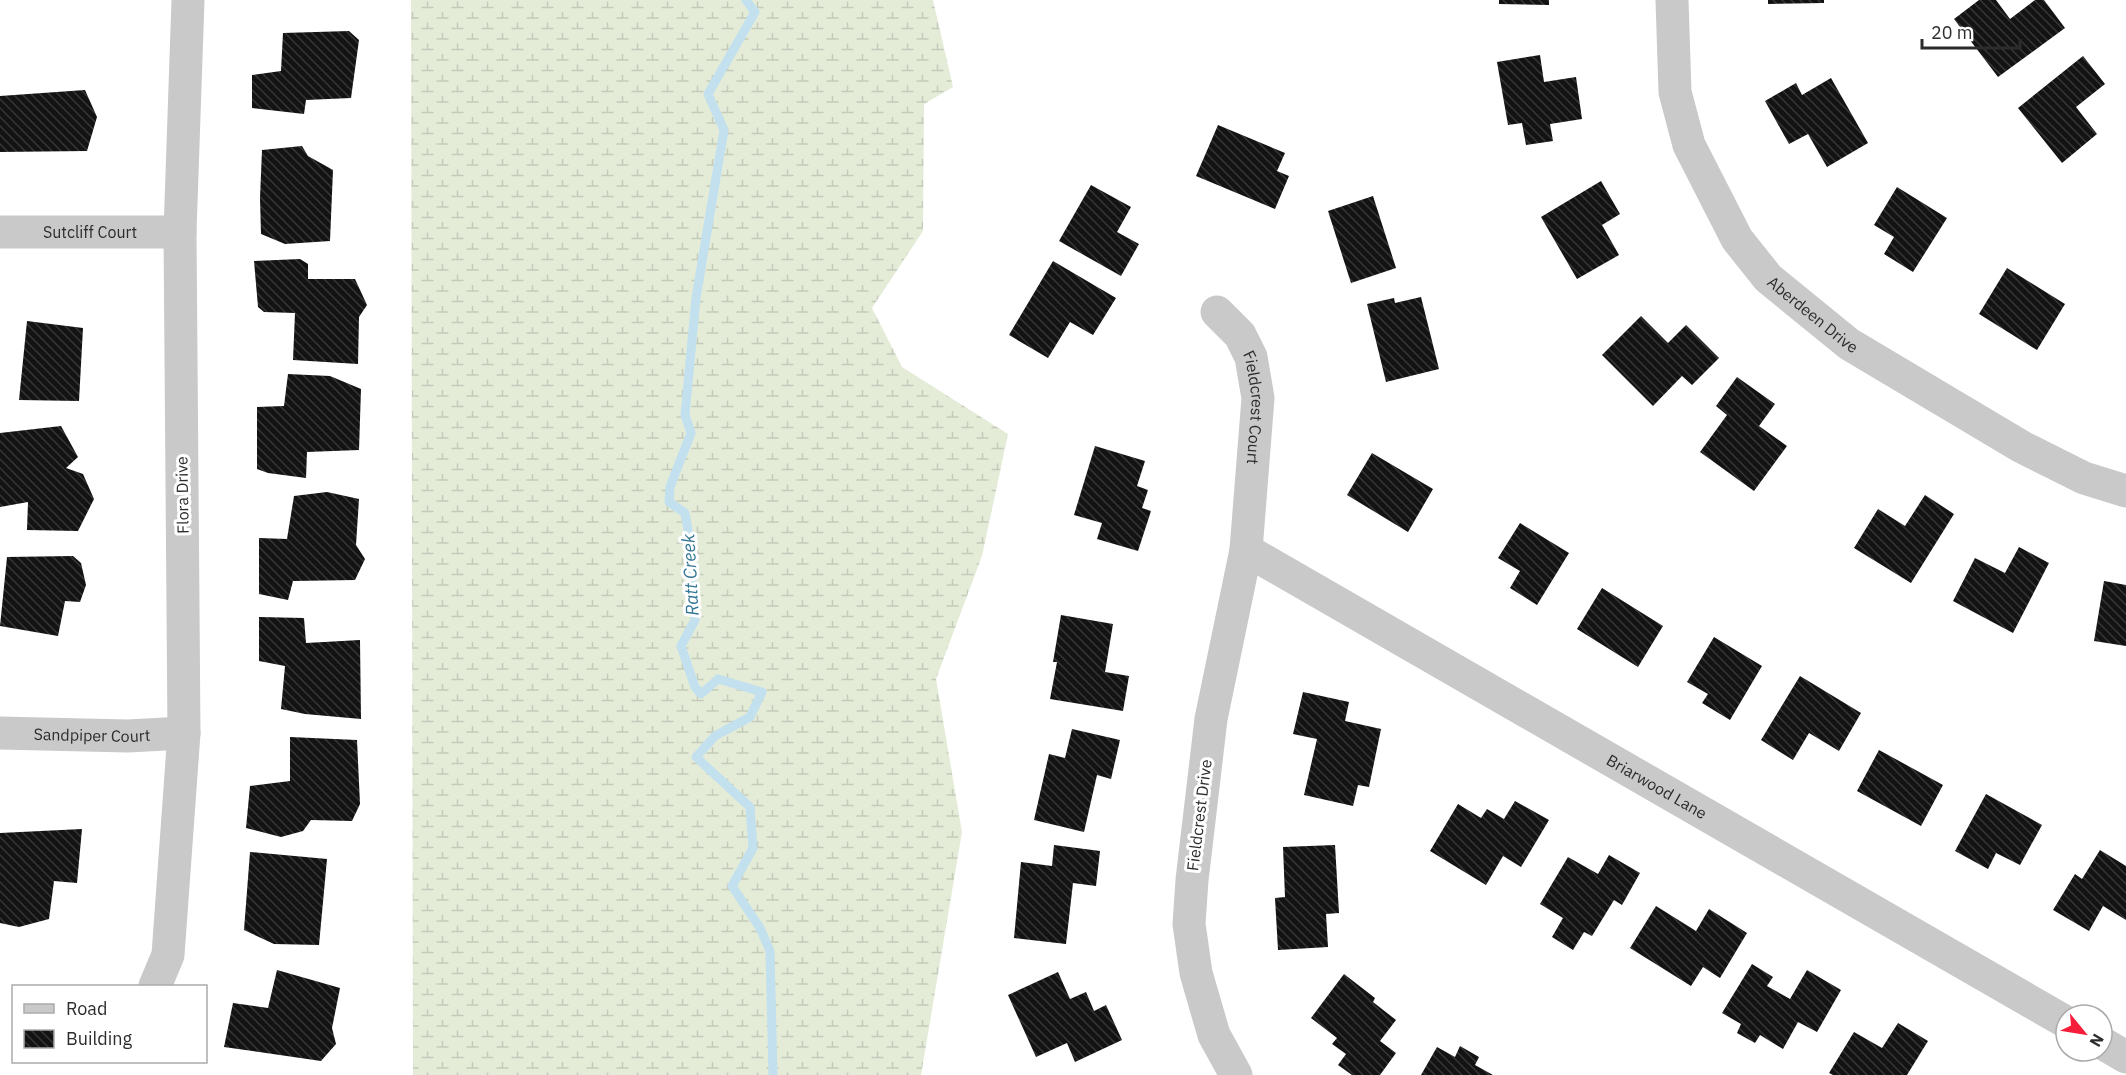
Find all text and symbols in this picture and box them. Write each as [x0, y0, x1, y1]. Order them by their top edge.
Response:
scale bar [1922, 12, 2020, 50]
text: 20 m [1931, 21, 1973, 44]
street label: Sutcliff Court [43, 222, 137, 242]
street label: Aberdeen Drive [1763, 272, 1862, 357]
street label: Fieldcrest Court [1239, 347, 1268, 465]
street label: Flora Drive [171, 456, 193, 534]
water label: Ratt Creek [676, 533, 704, 616]
street label: Sandpiper Court [33, 724, 151, 746]
street label: Briarwood Lane [1603, 750, 1711, 823]
street label: Fieldcrest Drive [1182, 758, 1216, 872]
legend [12, 985, 207, 1063]
text: Road [66, 997, 107, 1020]
north arrow [2054, 1003, 2114, 1063]
text: Building [66, 1027, 133, 1050]
text: N [2085, 1030, 2109, 1051]

